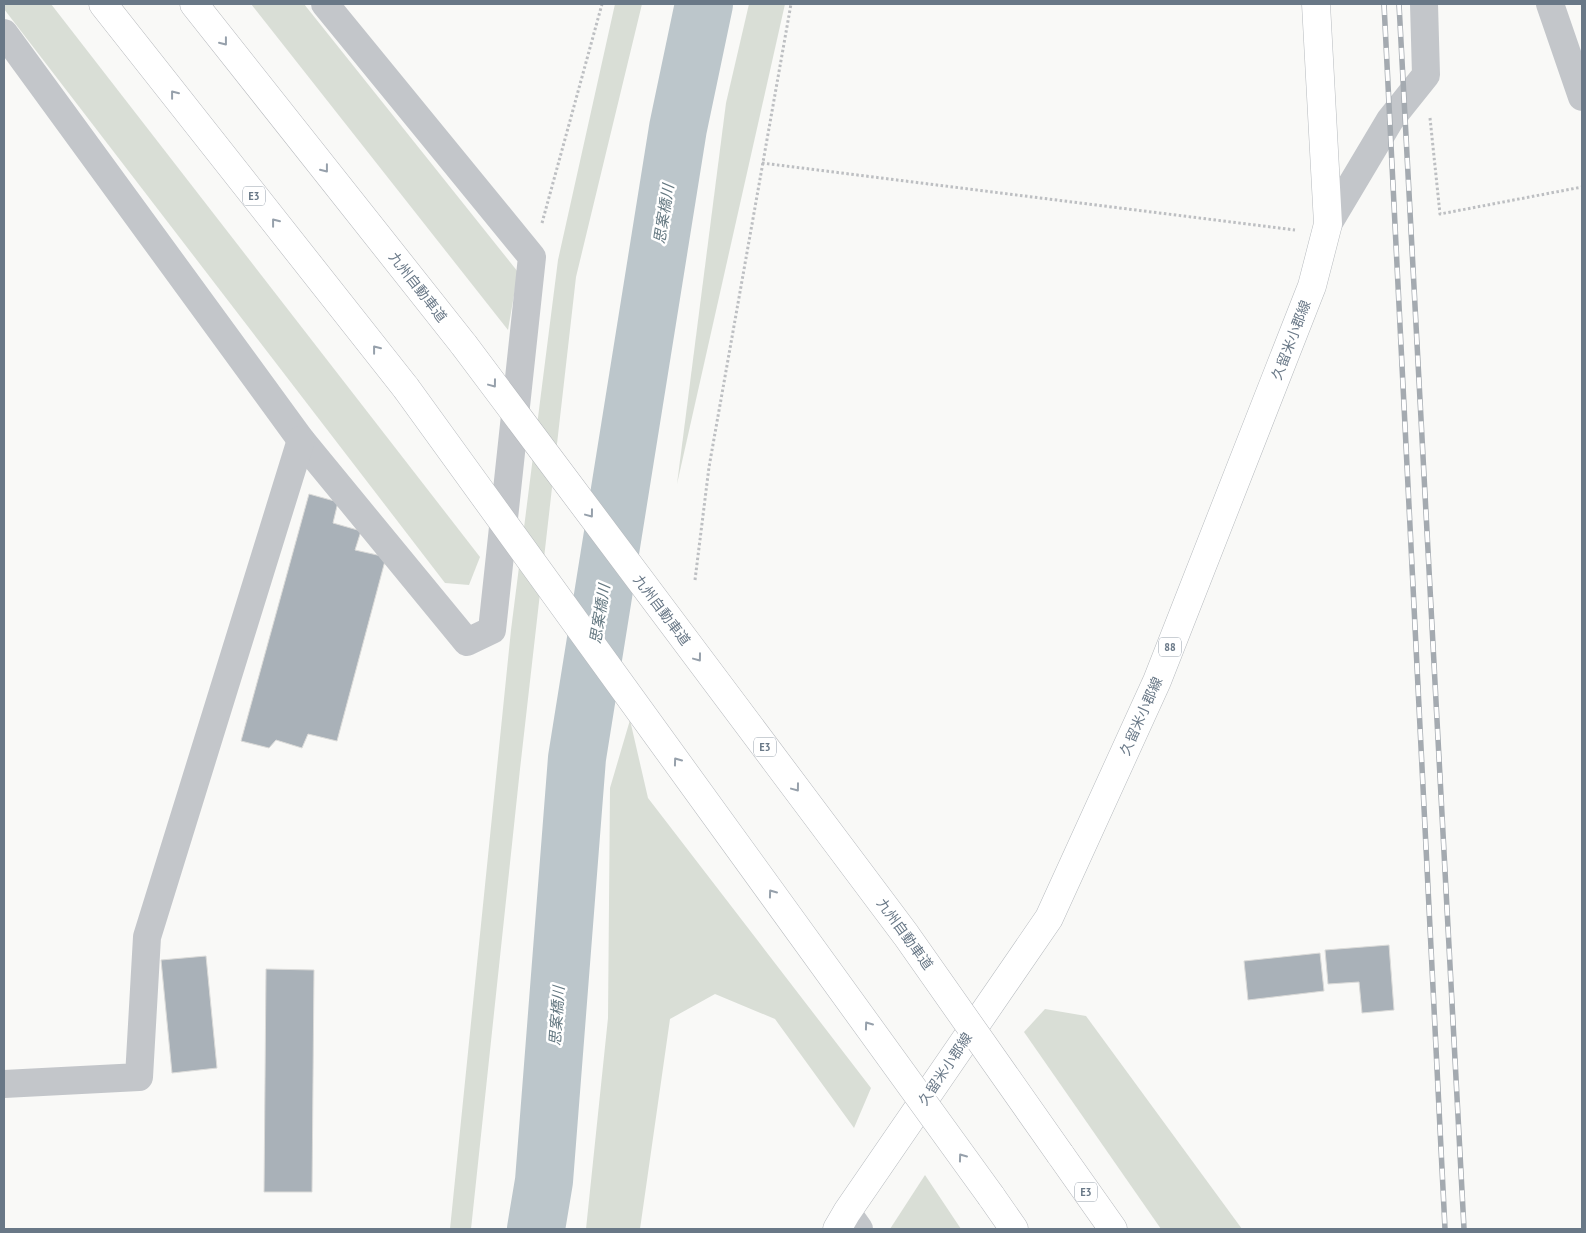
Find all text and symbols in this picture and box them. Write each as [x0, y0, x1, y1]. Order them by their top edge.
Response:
one-way arrow [218, 36, 226, 45]
one-way arrow [171, 91, 180, 100]
one-way arrow [319, 163, 327, 172]
water label: 思案橋川 [649, 181, 678, 245]
road number: E3 [243, 187, 265, 206]
one-way arrow [273, 219, 281, 228]
street label: 九州自動車道 [385, 248, 451, 326]
street label: 久留米小郡線 [1268, 298, 1314, 382]
one-way arrow [372, 346, 381, 355]
one-way arrow [487, 378, 496, 388]
one-way arrow [585, 508, 593, 517]
street label: 九州自動車道 [630, 571, 694, 649]
water label: 思案橋川 [585, 581, 614, 645]
road number: 88 [1159, 638, 1181, 656]
one-way arrow [692, 652, 701, 662]
street label: 久留米小郡線 [1116, 674, 1166, 758]
road number: E3 [754, 738, 776, 756]
one-way arrow [674, 757, 683, 767]
one-way arrow [790, 782, 798, 791]
one-way arrow [770, 890, 778, 899]
street label: 九州自動車道 [873, 895, 937, 973]
water label: 思案橋川 [545, 983, 568, 1047]
one-way arrow [865, 1022, 873, 1031]
street label: 久留米小郡線 [914, 1029, 976, 1109]
one-way arrow [959, 1153, 968, 1163]
road number: E3 [1075, 1182, 1097, 1202]

